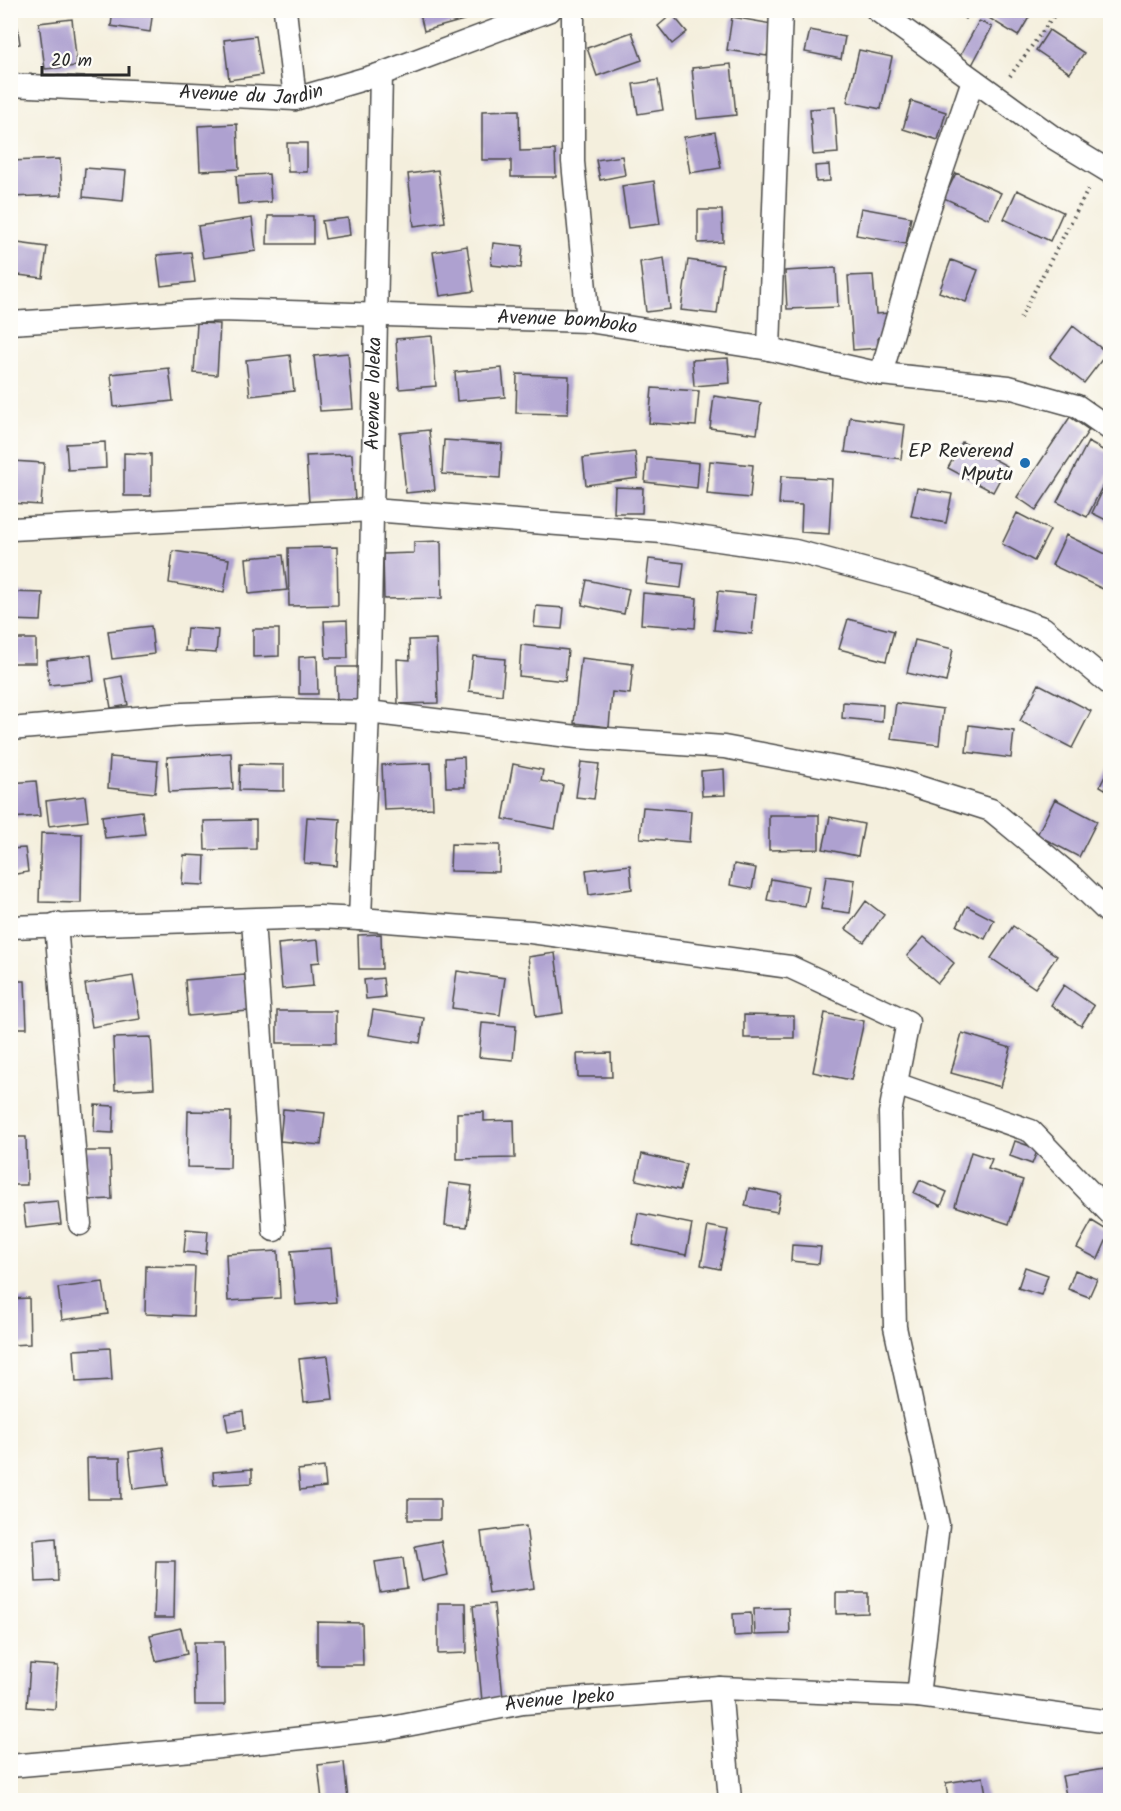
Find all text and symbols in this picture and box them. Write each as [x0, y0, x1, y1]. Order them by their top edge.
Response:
scale bar [42, 39, 129, 77]
text: 20 m [51, 47, 92, 76]
street label: Avenue du Jardin [178, 75, 328, 115]
street label: Avenue bomboko [497, 302, 640, 344]
street label: Avenue loleka [357, 336, 392, 451]
place label: EP Reverend Mputu [908, 436, 1014, 491]
marker: EP Reverend Mputu [1018, 456, 1032, 470]
street label: Avenue Ipeko [502, 1680, 616, 1722]

